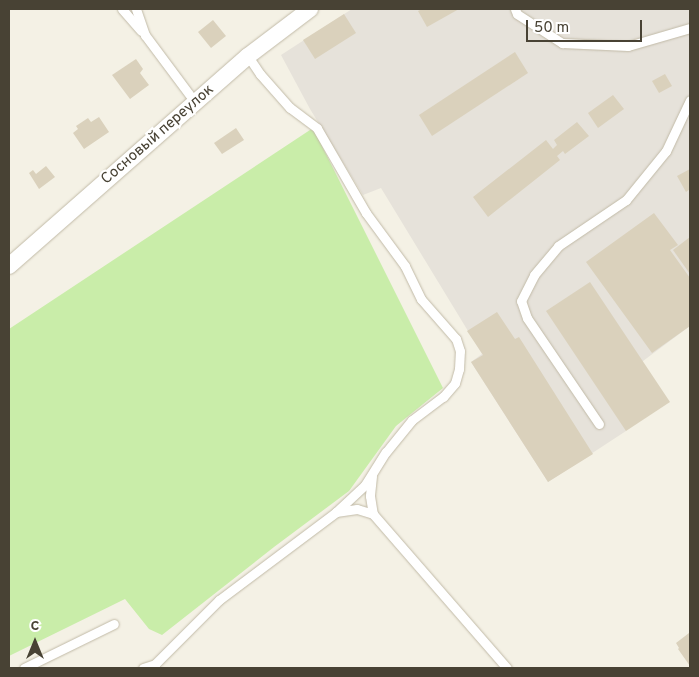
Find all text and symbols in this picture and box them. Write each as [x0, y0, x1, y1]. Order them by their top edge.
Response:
scale bar [529, 10, 645, 42]
text: 50 m [534, 19, 569, 38]
street label: Сосновый переулок [98, 81, 218, 189]
north arrow [10, 617, 60, 667]
text: С [31, 618, 39, 635]

